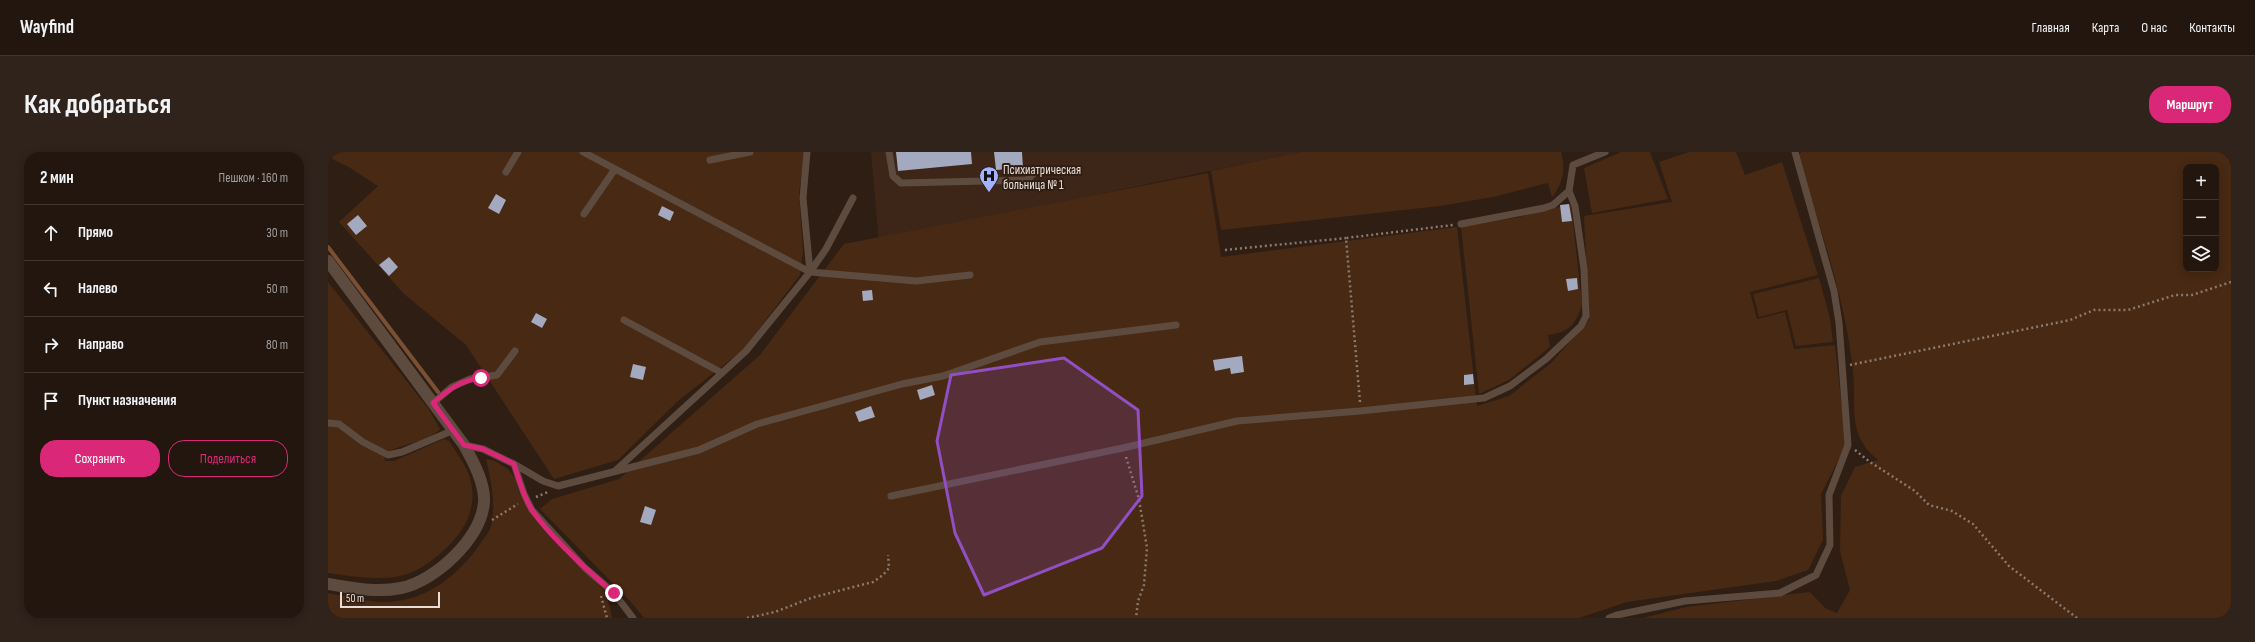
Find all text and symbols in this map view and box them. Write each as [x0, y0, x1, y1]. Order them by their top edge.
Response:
text: Wayfind [20, 16, 74, 39]
text: Главная [2032, 19, 2070, 36]
text: Карта [2092, 19, 2119, 36]
text: О нас [2141, 19, 2167, 36]
text: Контакты [2189, 19, 2235, 36]
button: Маршрут [2149, 86, 2231, 123]
text: Как добраться [24, 88, 171, 121]
place label: Психиатрическая больница № 1 [1003, 162, 1081, 193]
map controls [2183, 164, 2219, 272]
button: + [2183, 164, 2219, 200]
hospital icon: Психиатрическая больница № 1 [978, 165, 1000, 193]
text: 2 мин [40, 168, 74, 188]
text: Пешком · 160 m [219, 170, 288, 186]
button: − [2183, 200, 2219, 236]
icon: ahead [40, 222, 62, 244]
text: Прямо [78, 223, 113, 242]
text: 30 m [266, 225, 288, 241]
button: layers [2183, 236, 2219, 272]
icon: left [40, 278, 62, 300]
text: Налево [78, 279, 118, 298]
text: 50 m [267, 281, 288, 297]
icon: right [40, 334, 62, 356]
text: Направо [78, 335, 124, 354]
text: 80 m [266, 337, 288, 353]
route start [472, 369, 490, 387]
icon: arrive [40, 390, 62, 412]
text: Пункт назначения [78, 391, 176, 410]
button: Сохранить [40, 440, 160, 477]
button: Поделиться [168, 440, 288, 477]
route end [605, 584, 623, 602]
scale bar [340, 590, 440, 609]
text: 50 m [346, 592, 364, 605]

